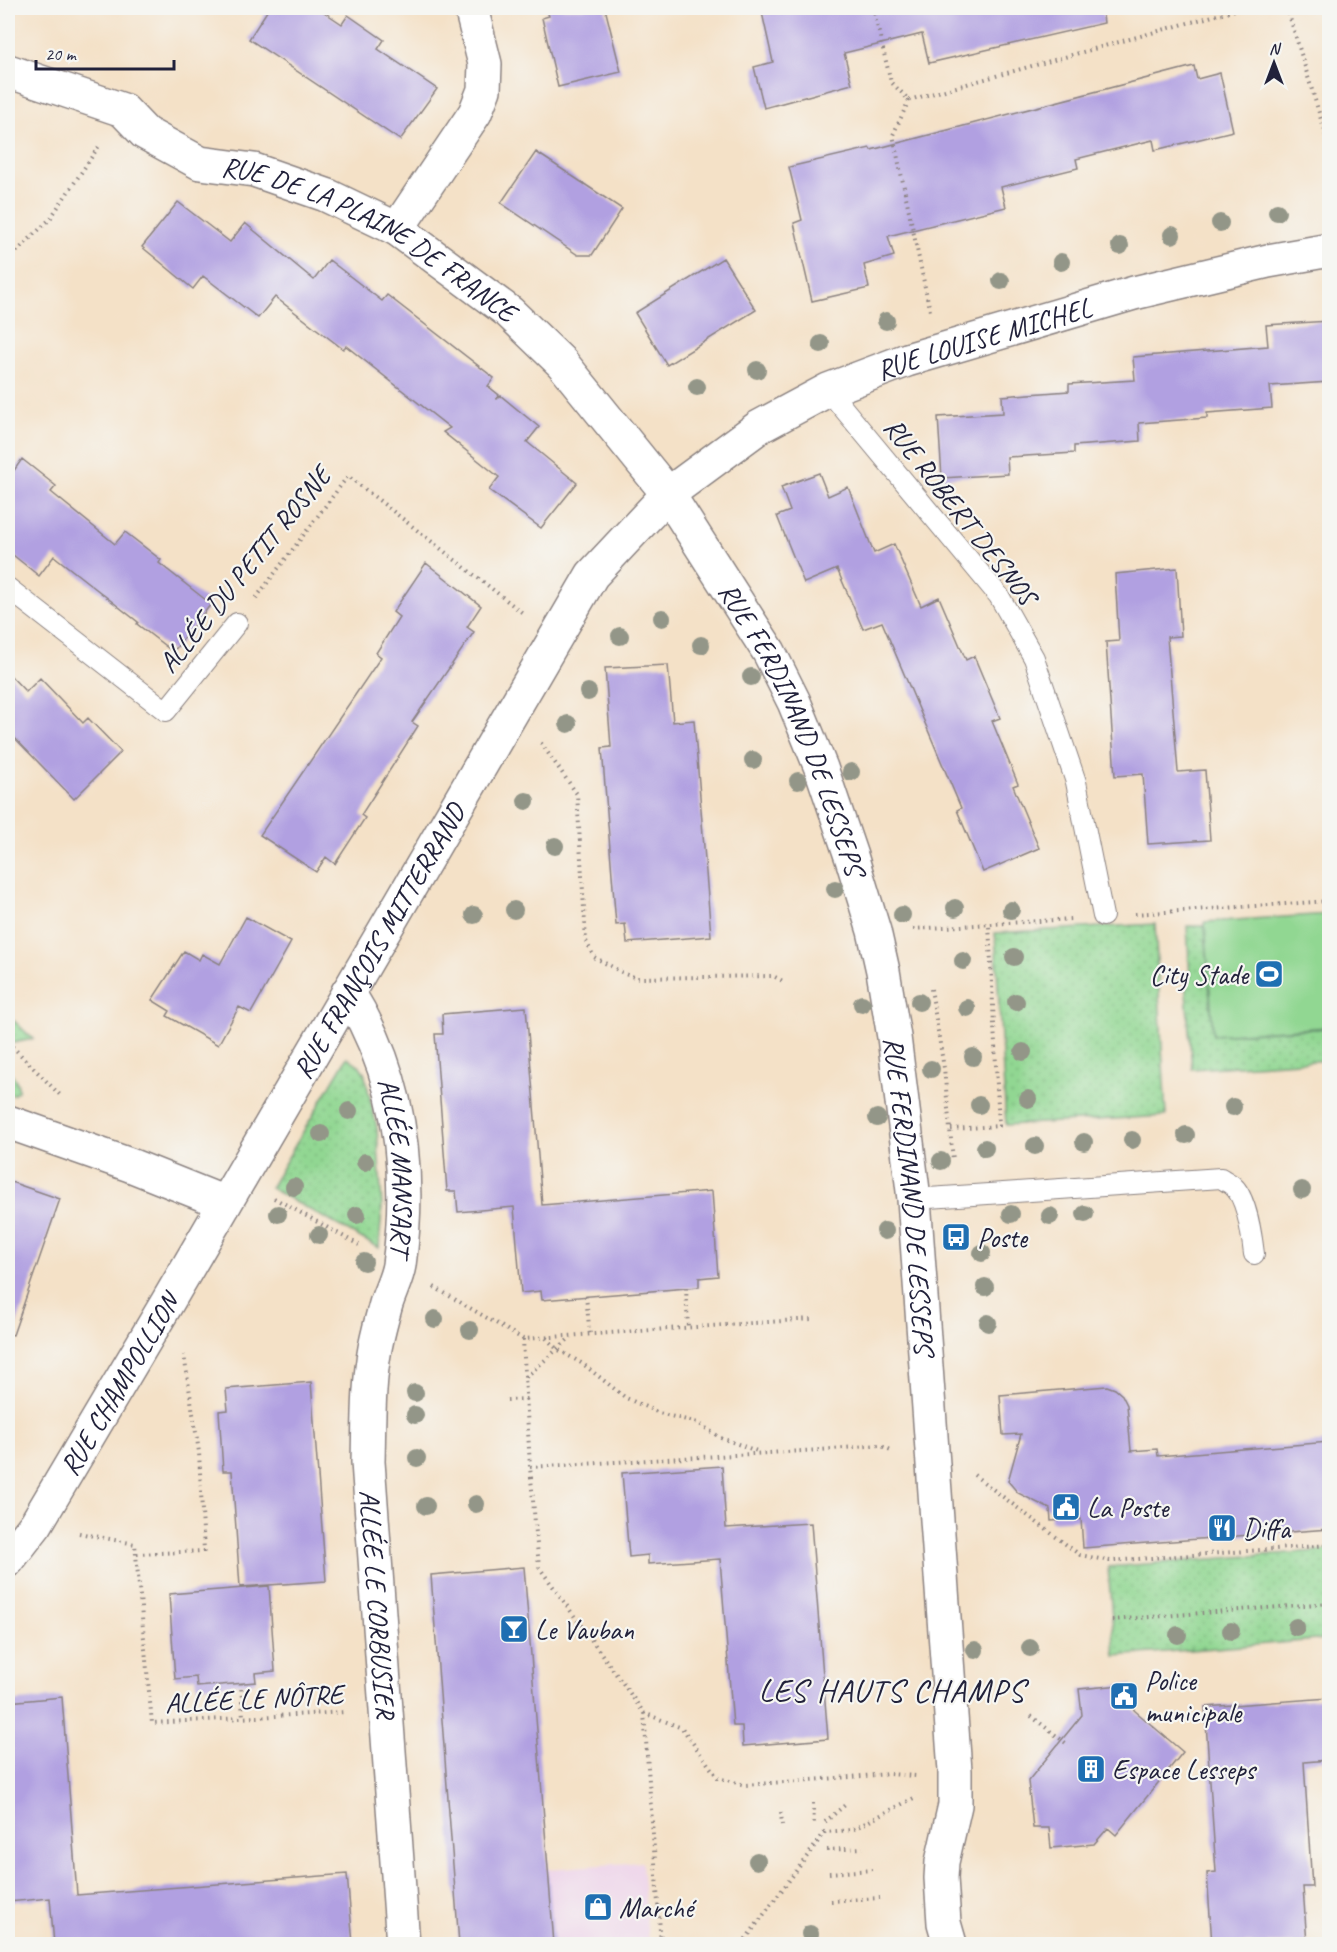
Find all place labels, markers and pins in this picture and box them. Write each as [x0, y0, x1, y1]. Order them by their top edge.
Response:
place label: City Stade [1150, 957, 1250, 992]
sports icon: City Stade [1253, 958, 1285, 990]
place label: Poste [977, 1220, 1029, 1255]
bus stop icon: Poste [940, 1221, 972, 1253]
place label: La Poste [1087, 1490, 1170, 1525]
public building icon: La Poste [1050, 1491, 1082, 1523]
place label: Diffa [1243, 1511, 1292, 1546]
restaurant icon: Diffa [1206, 1512, 1238, 1544]
place label: Le Vauban [535, 1612, 634, 1647]
bar icon: Le Vauban [498, 1613, 530, 1645]
place label: Police municipale [1145, 1663, 1243, 1730]
public building icon: Police municipale [1108, 1680, 1140, 1712]
place label: Espace Lesseps [1112, 1752, 1257, 1787]
building icon: Espace Lesseps [1075, 1753, 1107, 1785]
place label: Marché [619, 1890, 697, 1925]
shop icon: Marché [582, 1891, 614, 1923]

